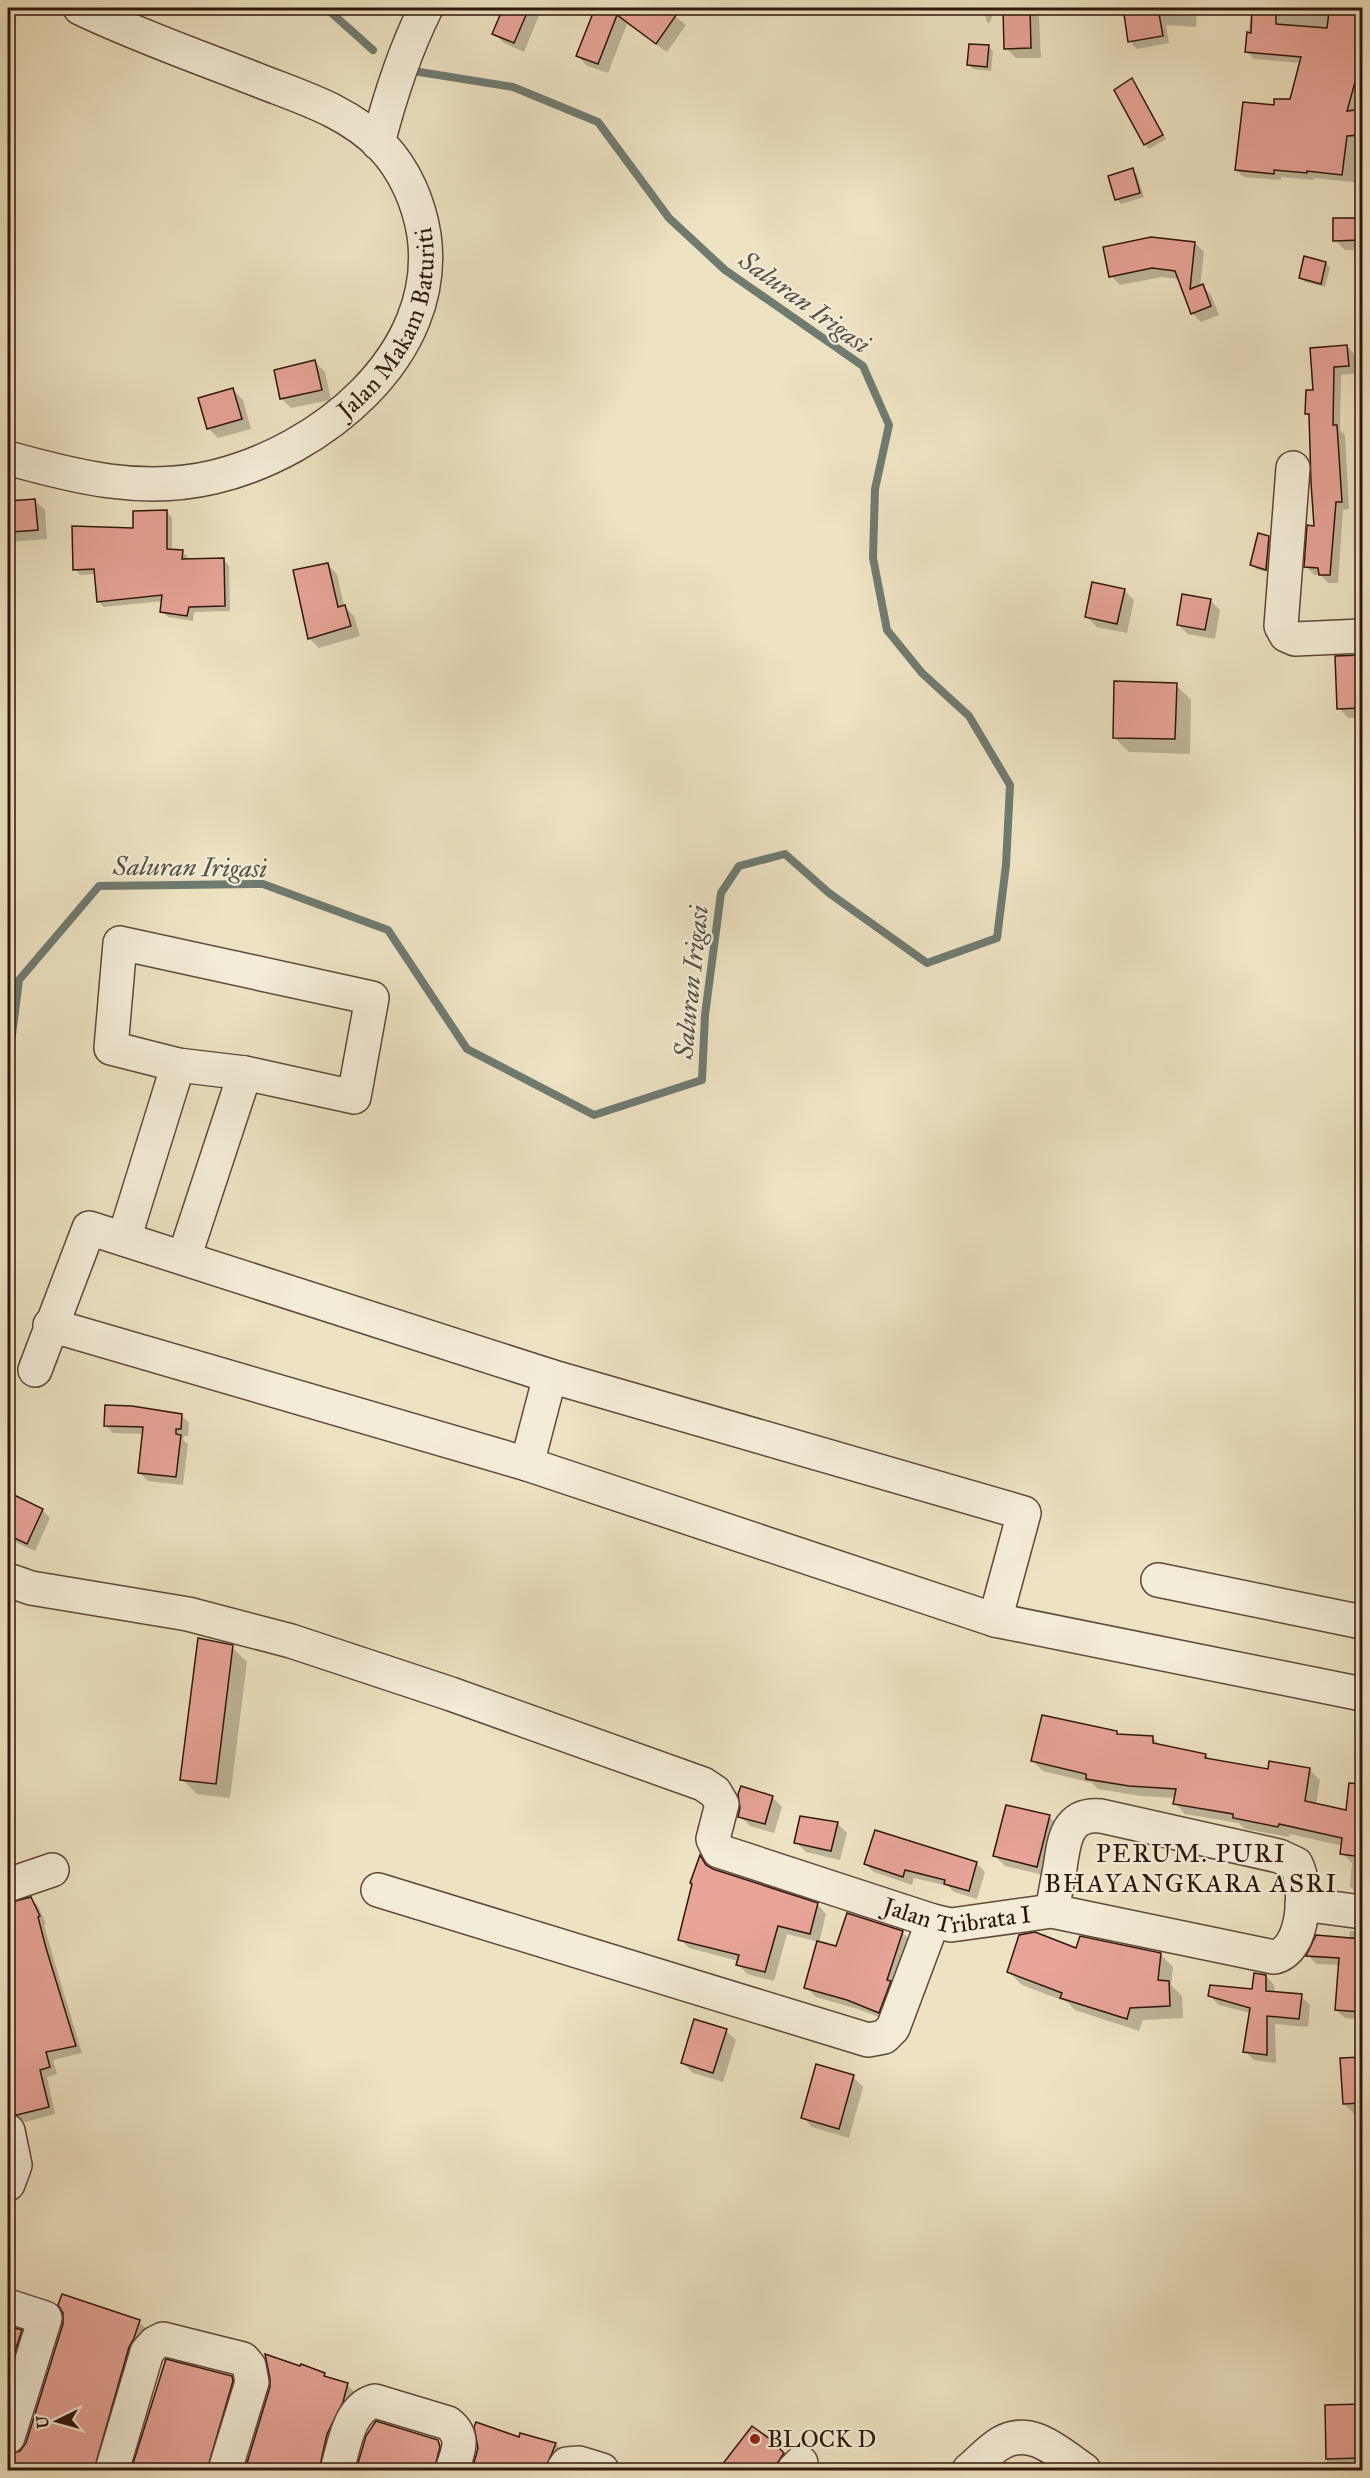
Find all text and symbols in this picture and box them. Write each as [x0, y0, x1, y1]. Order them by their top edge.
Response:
street label: Jalan Makam Baturiti [329, 225, 441, 427]
water label: Saluran Irigasi [732, 243, 877, 360]
water label: Saluran Irigasi [112, 850, 268, 884]
water label: Saluran Irigasi [667, 903, 715, 1061]
district label: PERUM. PURI BHAYANGKARA ASRI [1044, 1837, 1338, 1899]
street label: Jalan Tribrata I [877, 1890, 1033, 1940]
north arrow [27, 2391, 87, 2451]
text: U [33, 2415, 53, 2429]
place label: BLOCK D [767, 2424, 876, 2454]
marker: BLOCK D [748, 2432, 762, 2446]

